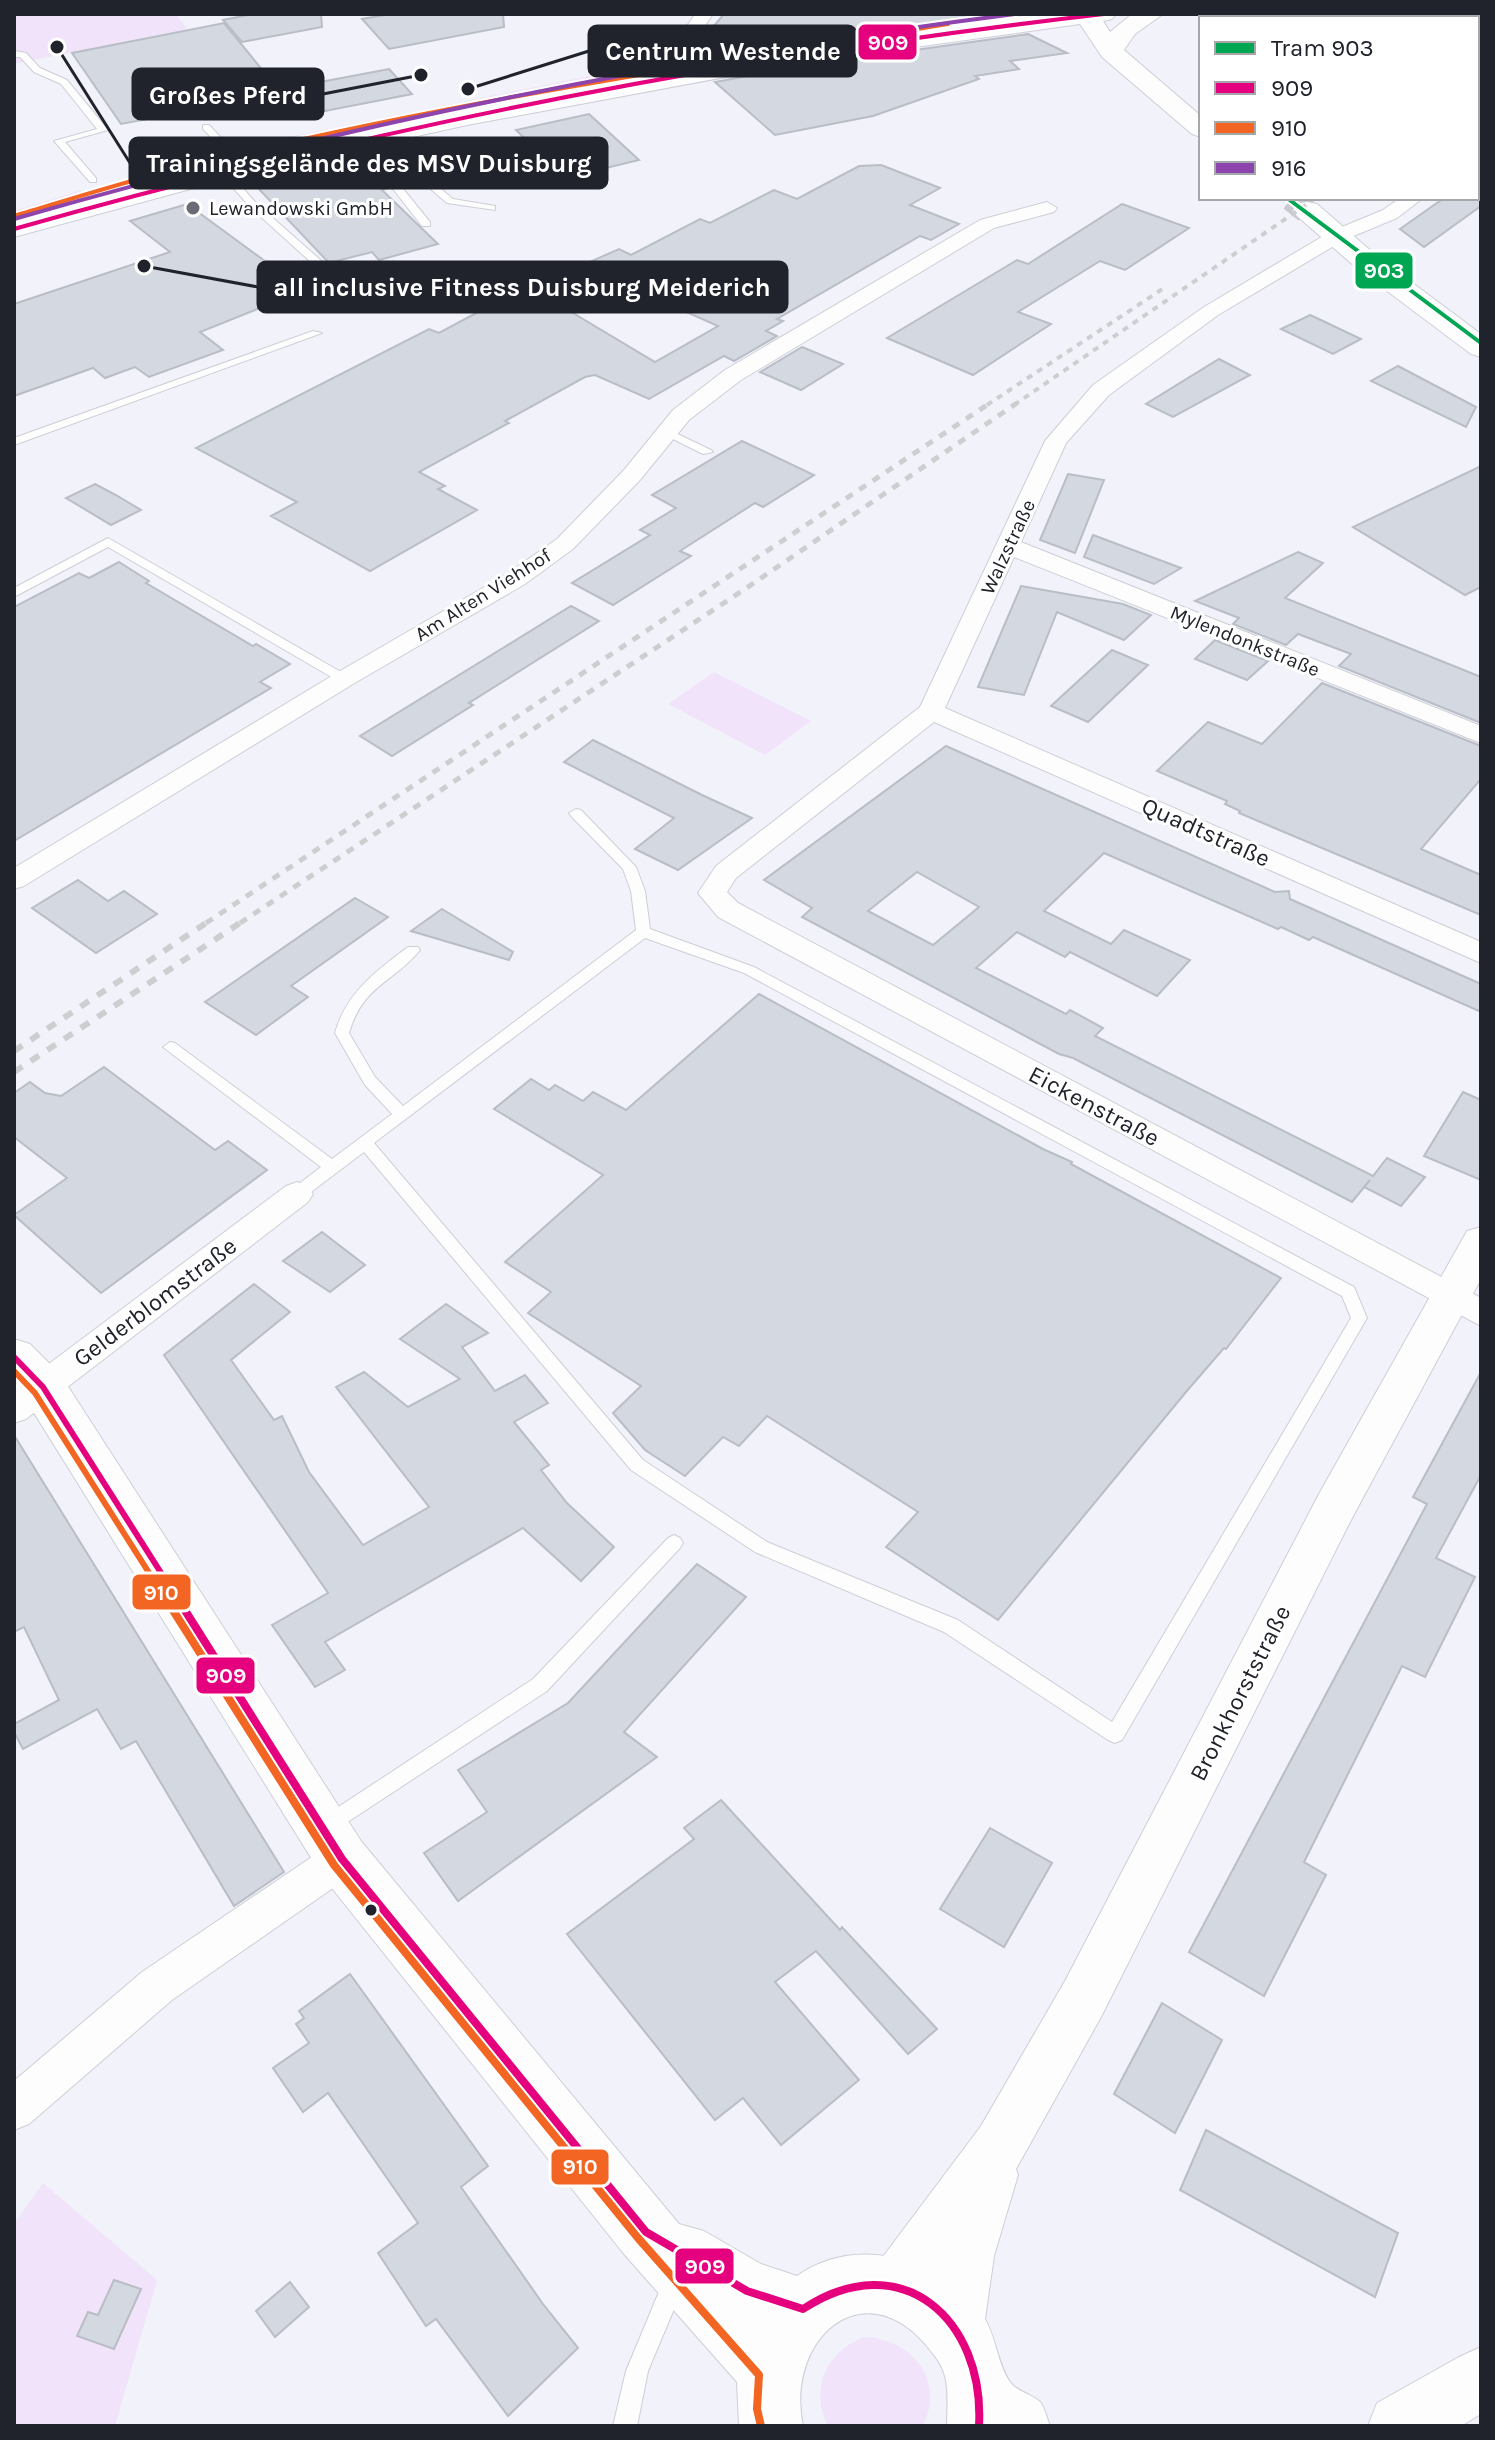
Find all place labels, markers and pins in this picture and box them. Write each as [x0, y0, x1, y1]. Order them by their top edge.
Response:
callout: Centrum Westende [589, 26, 856, 76]
callout: Großes Pferd [133, 69, 323, 119]
callout: Trainingsgelände des MSV Duisburg [130, 138, 607, 188]
place label: Lewandowski GmbH [209, 197, 393, 220]
marker: Lewandowski GmbH [184, 199, 202, 217]
callout: all inclusive Fitness Duisburg Meiderich [258, 262, 787, 312]
unlabelled marker [363, 1902, 379, 1918]

